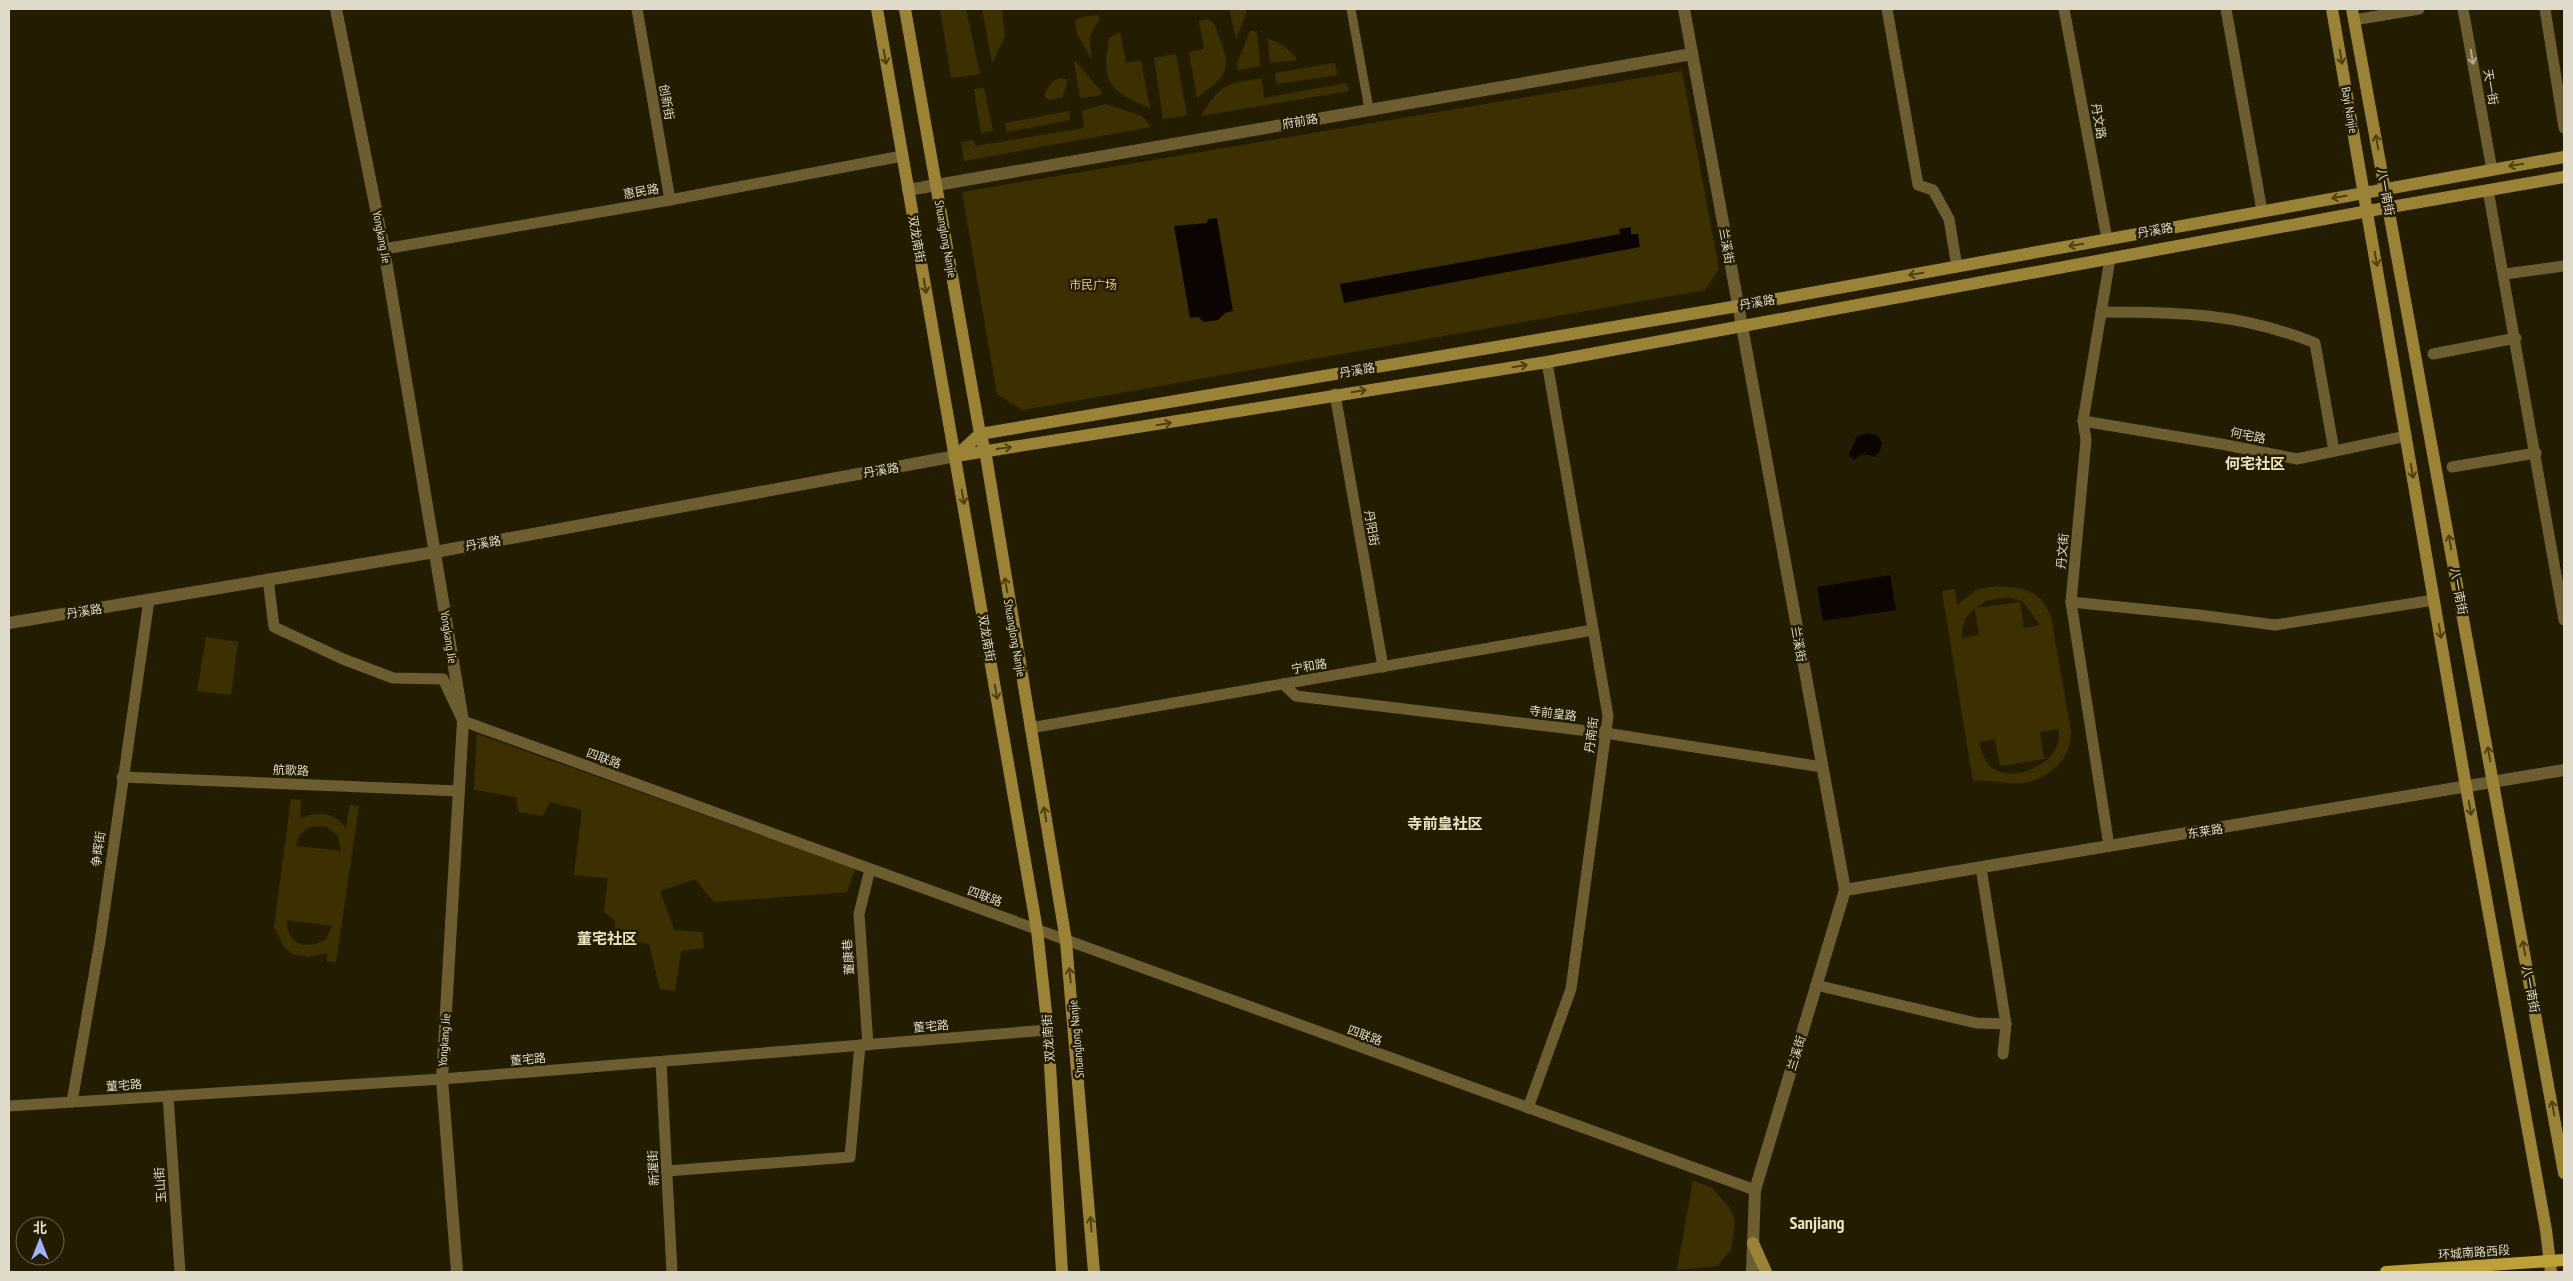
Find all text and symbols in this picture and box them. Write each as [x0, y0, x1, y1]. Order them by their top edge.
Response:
one-way arrow [880, 48, 890, 64]
one-way arrow [2336, 48, 2346, 64]
one-way arrow [2467, 48, 2477, 64]
street label: 天一街 [2480, 68, 2502, 106]
street label: 创新街 [656, 83, 678, 121]
street label: Bayi Nanjie [2339, 86, 2361, 134]
street label: 丹文路 [2088, 102, 2110, 140]
street label: 府前路 [1281, 110, 1319, 132]
one-way arrow [2371, 135, 2381, 151]
one-way arrow [2509, 161, 2525, 171]
street label: 八一南街 [2374, 167, 2398, 217]
street label: 惠民路 [622, 180, 660, 202]
one-way arrow [2331, 193, 2347, 202]
street label: Shuanglong Nanjie [932, 199, 960, 279]
street label: Yongkang Jie [370, 209, 394, 265]
street label: 双龙南街 [905, 214, 929, 264]
street label: 丹溪路 [2136, 219, 2174, 241]
street label: 兰溪街 [1716, 227, 1738, 265]
one-way arrow [2068, 240, 2084, 250]
one-way arrow [2371, 250, 2381, 266]
one-way arrow [1908, 269, 1924, 279]
one-way arrow [921, 277, 931, 293]
park label: 市民广场 [1069, 277, 1117, 292]
street label: 丹溪路 [1738, 291, 1776, 313]
street label: 丹溪路 [1338, 359, 1376, 381]
one-way arrow [1511, 360, 1527, 370]
one-way arrow [1351, 385, 1367, 395]
one-way arrow [1156, 418, 1172, 428]
street label: 何宅路 [2229, 424, 2267, 446]
one-way arrow [995, 442, 1011, 452]
district label: 何宅社区 [2225, 454, 2285, 473]
street label: 丹溪路 [862, 459, 900, 481]
one-way arrow [2408, 462, 2418, 478]
one-way arrow [958, 489, 968, 505]
street label: 丹阳街 [1361, 509, 1383, 547]
street label: 丹溪路 [464, 532, 502, 554]
street label: 丹文街 [2053, 532, 2071, 570]
one-way arrow [2445, 534, 2454, 550]
street label: 八一南街 [2447, 566, 2471, 616]
one-way arrow [1001, 577, 1011, 593]
street label: Shuanglong Nanjie [1001, 598, 1029, 678]
street label: 丹溪路 [65, 601, 103, 621]
street label: Yongkang Jie [437, 610, 461, 664]
street label: 双龙南街 [975, 613, 999, 663]
one-way arrow [2435, 622, 2445, 638]
street label: 兰溪街 [1788, 625, 1810, 663]
street label: 宁和路 [1290, 655, 1328, 677]
one-way arrow [992, 684, 1002, 700]
street label: 寺前皇路 [1528, 703, 1578, 723]
street label: 丹南街 [1581, 716, 1601, 754]
street label: 四联路 [585, 745, 623, 771]
one-way arrow [2483, 746, 2493, 762]
street label: 航歌路 [273, 762, 309, 778]
one-way arrow [2466, 800, 2475, 816]
one-way arrow [1040, 806, 1050, 822]
district label: 寺前皇社区 [1407, 814, 1483, 833]
street label: 东莱路 [2186, 821, 2224, 841]
street label: 争辉街 [88, 830, 108, 868]
street label: 四联路 [966, 883, 1004, 909]
district label: 董宅社区 [577, 929, 637, 948]
street label: 董康巷 [839, 939, 857, 975]
one-way arrow [2518, 940, 2528, 956]
street label: 八一南街 [2519, 964, 2543, 1014]
one-way arrow [1065, 967, 1075, 983]
street label: Shuanglong Nanjie [1065, 999, 1087, 1079]
street label: Yongkang Jie [435, 1013, 453, 1067]
street label: 双龙南街 [1039, 1014, 1057, 1062]
street label: 董宅路 [912, 1017, 950, 1035]
street label: 四联路 [1346, 1022, 1384, 1048]
street label: 兰溪街 [1784, 1034, 1808, 1072]
street label: 董宅路 [509, 1050, 547, 1068]
street label: 董宅路 [106, 1076, 142, 1094]
one-way arrow [2547, 1100, 2557, 1116]
street label: 新渥街 [645, 1150, 661, 1186]
street label: 玉山街 [151, 1167, 169, 1203]
district label: Sanjiang [1789, 1211, 1845, 1234]
north arrow [15, 1216, 65, 1266]
one-way arrow [1086, 1216, 1095, 1232]
text: 北 [33, 1219, 47, 1237]
street label: 环城南路西段 [2438, 1242, 2510, 1262]

